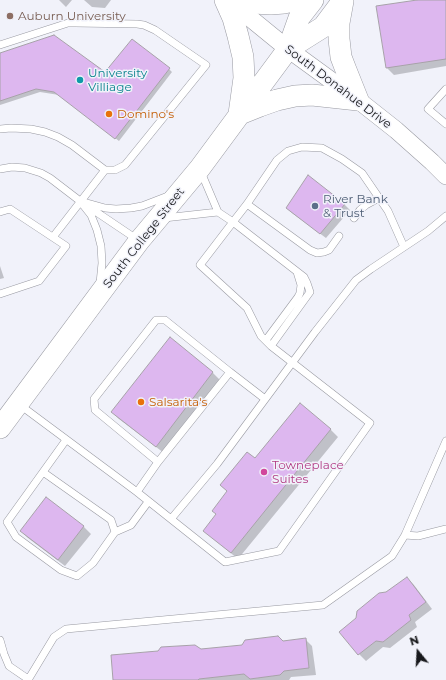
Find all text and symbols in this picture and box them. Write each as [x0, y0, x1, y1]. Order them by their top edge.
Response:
place label: Auburn University [18, 9, 126, 23]
marker: Auburn University [5, 11, 15, 21]
street label: South Donahue Drive [282, 42, 394, 132]
place label: University Villiage [88, 66, 147, 94]
marker: University Villiage [75, 75, 85, 85]
place label: Domino's [117, 107, 174, 121]
marker: Domino's [104, 109, 114, 119]
street label: South College Street [100, 185, 188, 291]
place label: River Bank & Trust [323, 192, 388, 220]
marker: River Bank & Trust [310, 201, 320, 211]
place label: Salsarita's [149, 395, 207, 409]
marker: Salsarita's [136, 397, 146, 407]
place label: Towneplace Suites [272, 458, 344, 486]
marker: Towneplace Suites [259, 467, 269, 477]
north arrow [398, 632, 438, 672]
text: N [408, 633, 421, 649]

